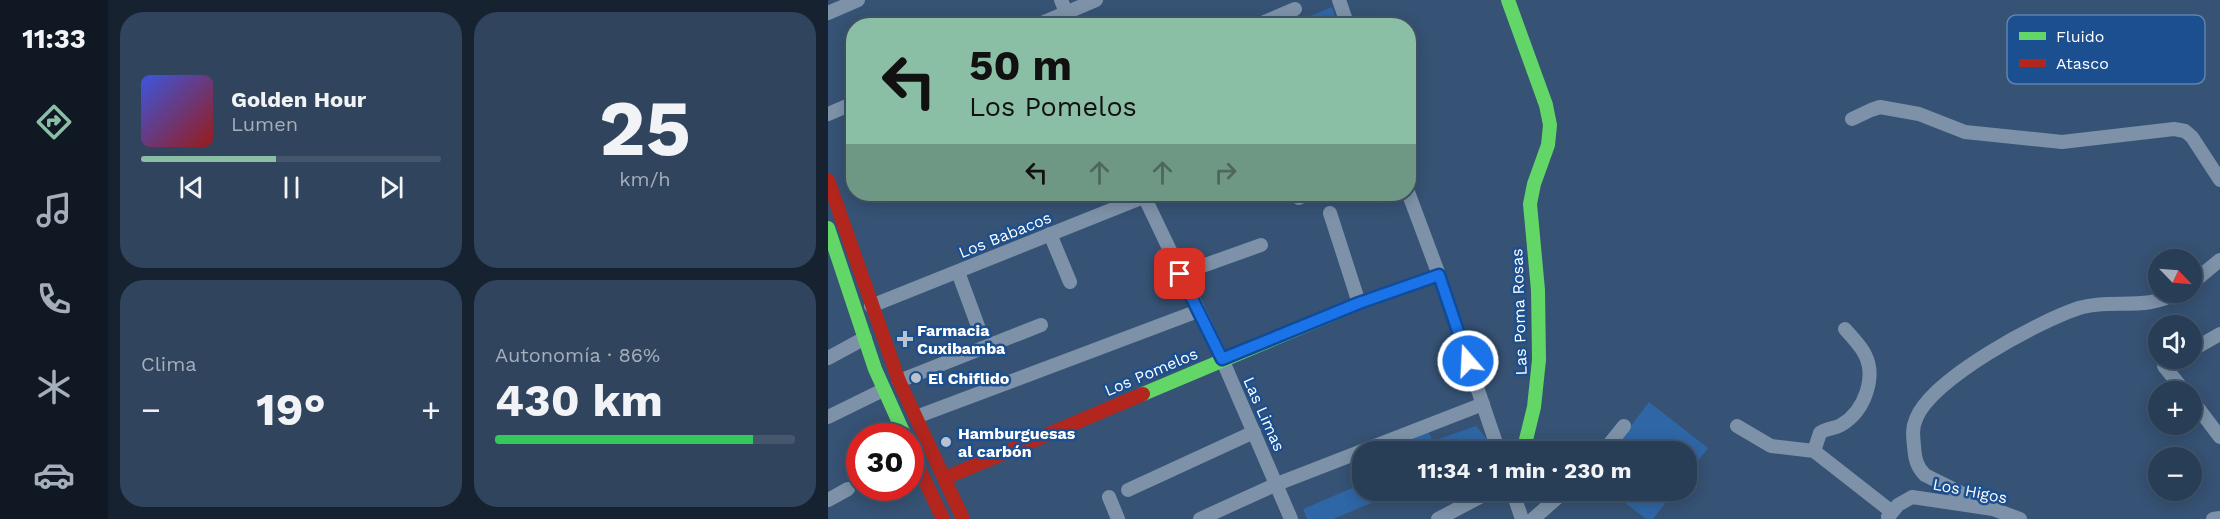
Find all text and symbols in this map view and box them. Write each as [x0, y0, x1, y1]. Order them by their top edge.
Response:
legend [2007, 15, 2205, 84]
text: 11:33 [22, 23, 86, 55]
text: Fluido [2056, 27, 2104, 46]
text: 50 m [969, 41, 1072, 90]
icon: left [870, 42, 948, 120]
text: Atasco [2056, 54, 2109, 73]
text: 25 [599, 82, 691, 174]
text: Golden Hour [231, 87, 366, 112]
text: Los Pomelos [969, 91, 1137, 123]
icon: directions [33, 101, 75, 143]
text: Lumen [231, 112, 298, 136]
icon: left [1020, 156, 1053, 189]
icon: ahead [1083, 156, 1116, 189]
icon: ahead [1146, 156, 1179, 189]
icon: right [1209, 156, 1242, 189]
text: km/h [619, 167, 671, 191]
icon: previous [175, 171, 208, 204]
icon: pause [275, 171, 308, 204]
icon: next [375, 171, 408, 204]
icon: music [33, 189, 75, 231]
street label: Los Babacos [956, 208, 1054, 262]
pin [1154, 248, 1205, 299]
street label: Las Poma Rosas [1507, 248, 1531, 376]
north arrow [2148, 249, 2202, 303]
map controls [2148, 249, 2202, 501]
icon: arrive [1163, 257, 1196, 290]
icon: phone [33, 278, 75, 320]
button: sound [2148, 315, 2202, 369]
place label: Farmacia Cuxibamba [917, 321, 1006, 358]
position arrow [1436, 329, 1500, 393]
marker: Farmacia Cuxibamba [898, 332, 912, 346]
text: Autonomía · 86% [495, 343, 660, 367]
street label: Los Pomelos [1102, 344, 1200, 400]
text: Clima [141, 352, 197, 376]
icon: climate [33, 366, 75, 408]
place label: El Chiflido [928, 369, 1010, 388]
marker: El Chiflido [909, 371, 923, 385]
text: 430 km [495, 374, 663, 427]
street label: Las Limas [1239, 374, 1289, 454]
button: + [2148, 381, 2202, 435]
text: 19° [256, 383, 326, 436]
text: − [141, 390, 161, 429]
text: + [421, 390, 441, 429]
speed limit sign: 30 [846, 423, 924, 501]
place label: Hamburguesas al carbón [958, 424, 1076, 461]
marker: Hamburguesas al carbón [939, 435, 953, 449]
button: − [2148, 447, 2202, 501]
icon: car [33, 454, 75, 496]
text: 11:34 · 1 min · 230 m [1418, 458, 1631, 483]
street label: Los Higos [1931, 474, 2009, 508]

